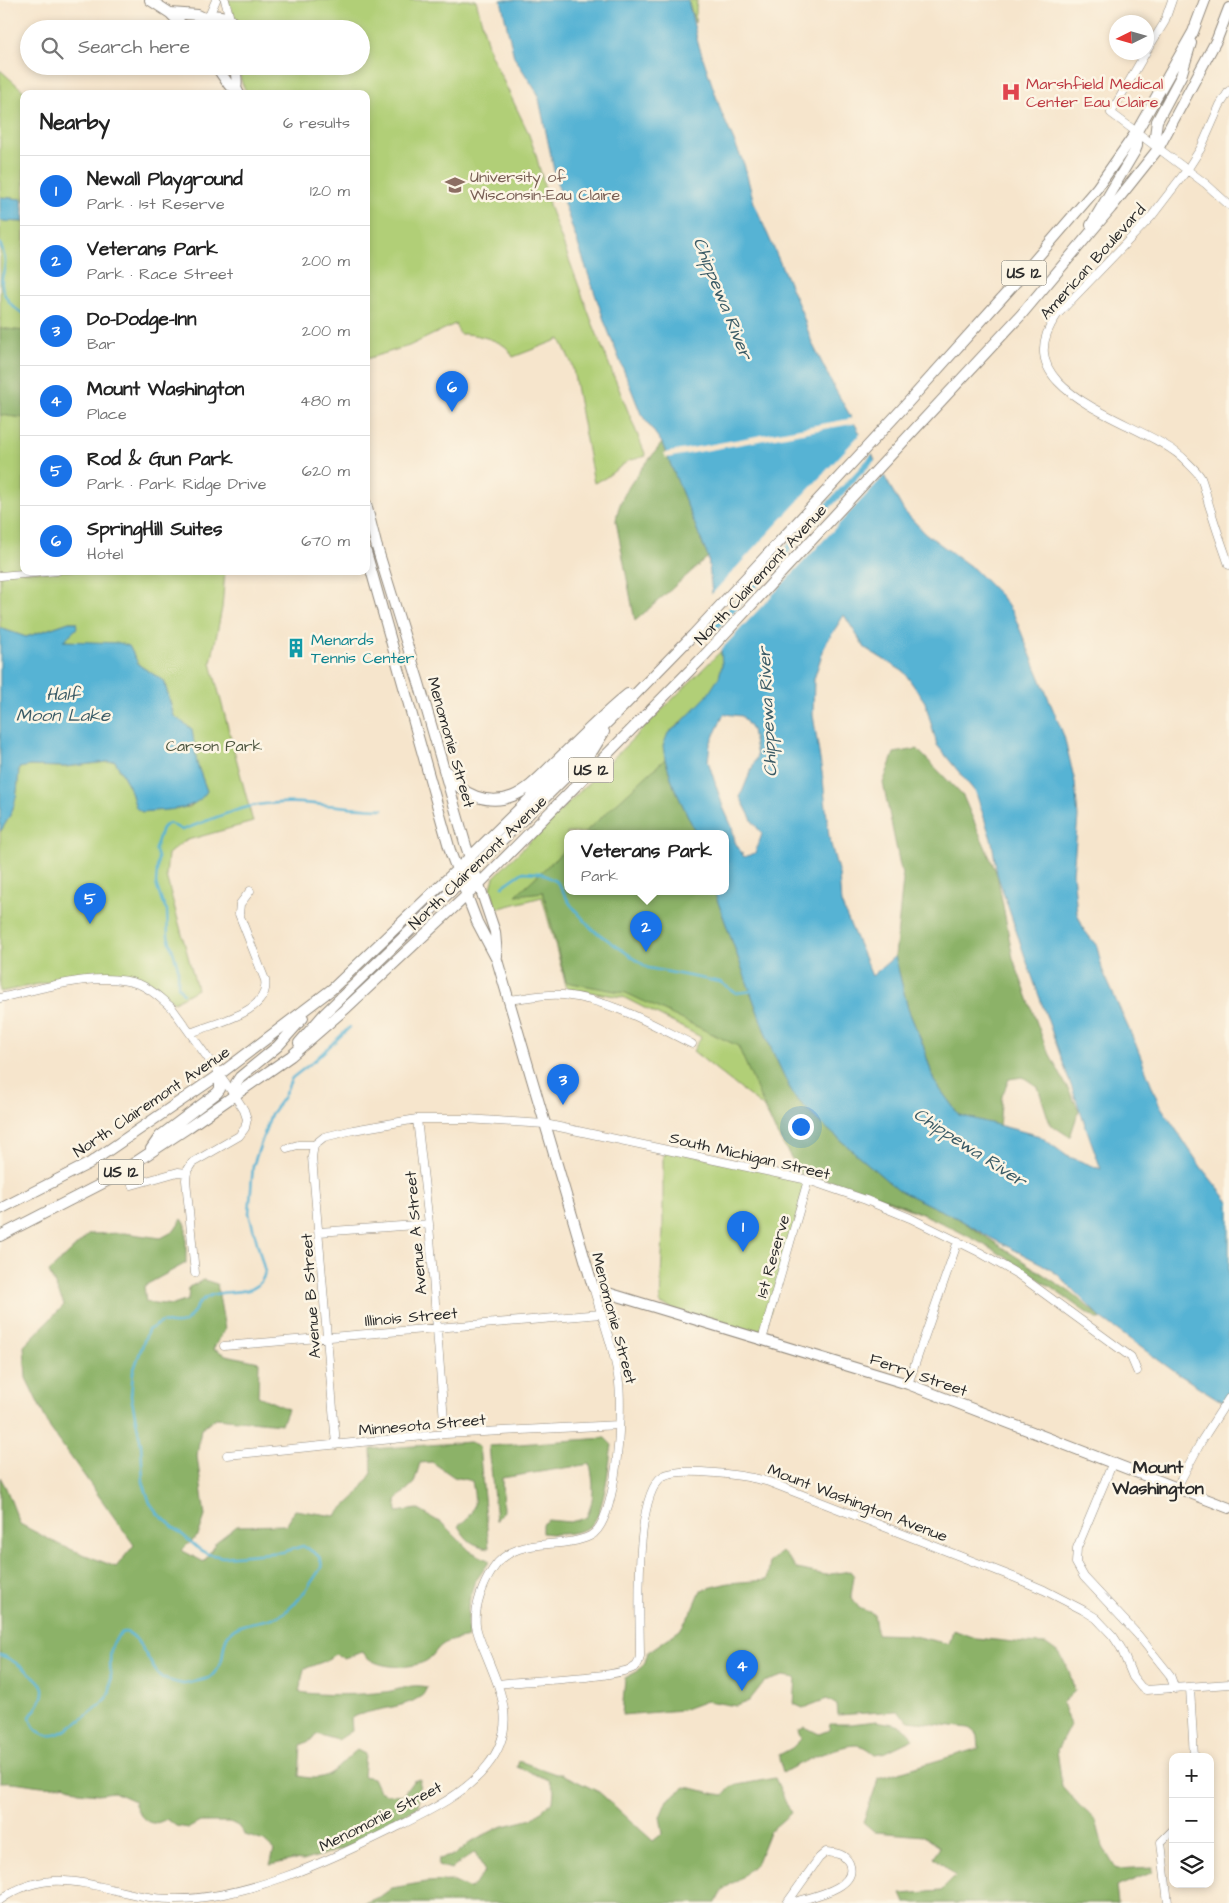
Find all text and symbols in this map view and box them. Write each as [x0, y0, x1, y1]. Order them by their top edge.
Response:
north arrow [1109, 15, 1154, 60]
search box [20, 20, 370, 75]
icon: search [38, 34, 66, 62]
text: Search here [78, 34, 190, 61]
place label: Marshfield Medical Center Eau Claire [1026, 73, 1163, 113]
hospital icon: Marshfield Medical Center Eau Claire [1000, 81, 1022, 103]
text: Nearby [40, 108, 110, 137]
text: 6 results [283, 112, 350, 134]
text: Newall Playground [87, 166, 243, 193]
place label: University of Wisconsin-Eau Claire [470, 166, 620, 206]
school or university icon: University of Wisconsin-Eau Claire [444, 174, 466, 196]
text: 1 [55, 180, 57, 202]
text: 120 m [310, 180, 350, 202]
text: Park · 1st Reserve [87, 193, 225, 215]
street label: American Boulevard [1035, 199, 1151, 324]
water label: Chippewa River [687, 233, 759, 365]
text: Veterans Park [87, 236, 218, 263]
text: 2 [51, 250, 61, 272]
text: 200 m [302, 250, 350, 272]
road number: US 12 [1002, 260, 1046, 286]
text: Park · Race Street [87, 263, 233, 285]
text: Do-Dodge-Inn [87, 306, 197, 333]
text: 3 [52, 320, 60, 342]
text: 200 m [302, 320, 350, 342]
text: Bar [87, 333, 115, 355]
pin: 6 [436, 371, 468, 412]
text: Mount Washington [87, 376, 244, 403]
text: 4 [51, 390, 61, 412]
text: 480 m [300, 390, 350, 412]
text: Place [87, 403, 127, 425]
text: Rod & Gun Park [87, 446, 233, 473]
text: 5 [50, 460, 62, 482]
text: 620 m [302, 460, 350, 482]
text: Park · Park Ridge Drive [87, 473, 266, 495]
street label: North Clairemont Avenue [690, 499, 832, 650]
text: SpringHill Suites [87, 516, 223, 543]
text: 6 [51, 530, 61, 552]
text: 670 m [301, 530, 350, 552]
text: Hotel [87, 543, 123, 565]
place label: Menards Tennis Center [311, 629, 415, 669]
building icon: Menards Tennis Center [285, 637, 307, 659]
water label: Chippewa River [752, 645, 783, 777]
street label: Menomonie Street [422, 674, 480, 811]
water label: Half Moon Lake [16, 682, 111, 728]
park label: Carson Park [166, 735, 263, 757]
road number: US 12 [568, 758, 614, 782]
street label: North Clairemont Avenue [404, 790, 552, 935]
popup [564, 830, 729, 895]
text: Veterans Park [581, 838, 712, 865]
text: Park [581, 865, 618, 887]
pin: 5 [74, 883, 106, 924]
pin: 2 [630, 911, 662, 952]
street label: North Clairemont Avenue [69, 1041, 235, 1163]
pin: 3 [547, 1064, 579, 1105]
water label: Chippewa River [909, 1102, 1033, 1194]
your location [788, 1114, 814, 1140]
street label: South Michigan Street [667, 1127, 833, 1186]
road number: US 12 [98, 1160, 144, 1184]
street label: Avenue A Street [400, 1169, 432, 1296]
pin: 1 [727, 1211, 759, 1252]
street label: 1st Reserve [751, 1212, 795, 1300]
street label: Avenue B Street [296, 1232, 326, 1359]
street label: Menomonie Street [586, 1250, 642, 1387]
street label: Illinois Street [364, 1302, 459, 1332]
street label: Ferry Street [867, 1348, 971, 1403]
street label: Minnesota Street [358, 1408, 487, 1442]
district label: Mount Washington [1111, 1455, 1204, 1502]
street label: Mount Washington Avenue [764, 1458, 951, 1548]
pin: 4 [726, 1650, 758, 1691]
map controls [1169, 1753, 1214, 1888]
button: + [1169, 1753, 1214, 1798]
street label: Menomonie Street [315, 1776, 446, 1857]
button: − [1169, 1798, 1214, 1843]
button: layers [1169, 1843, 1214, 1888]

